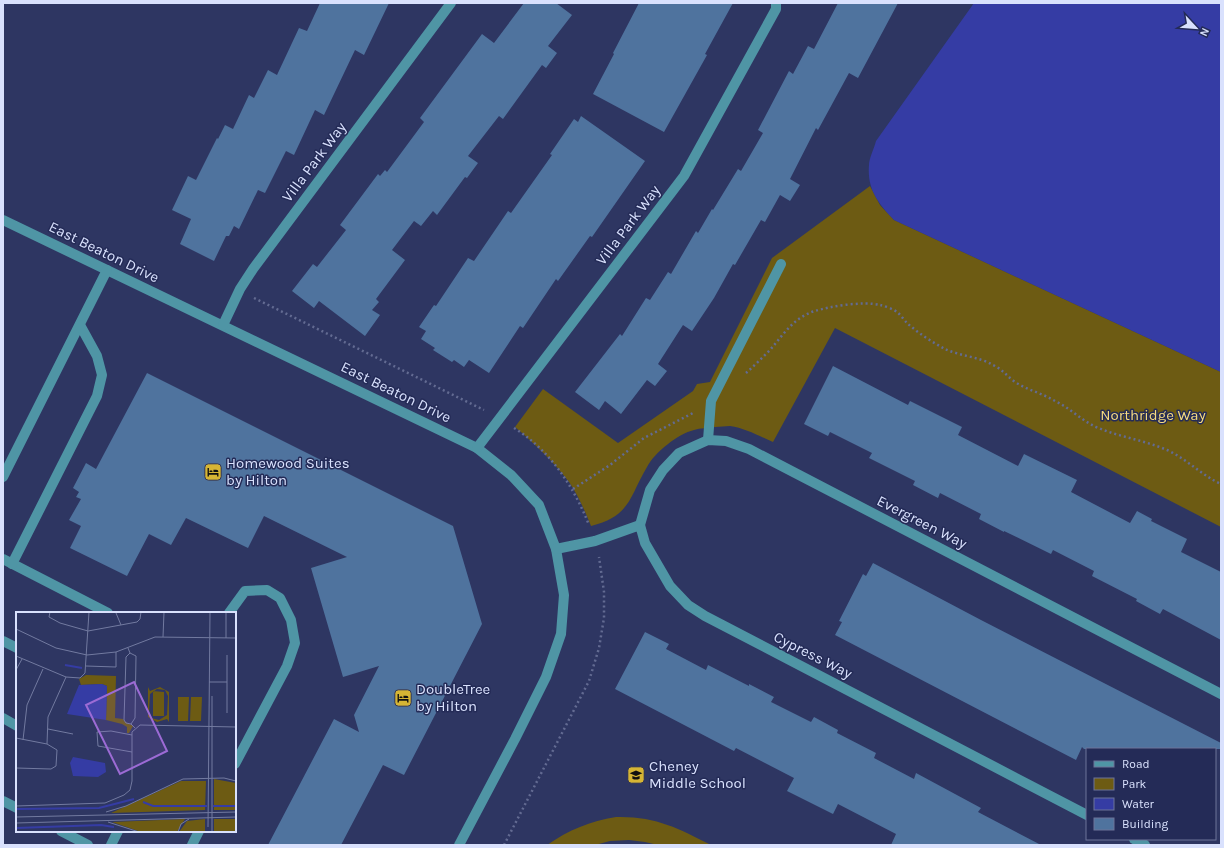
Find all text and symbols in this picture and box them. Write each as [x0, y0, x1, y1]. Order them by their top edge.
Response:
north arrow [1176, 8, 1216, 48]
text: N [1197, 26, 1212, 39]
street label: Villa Park Way [278, 119, 350, 205]
street label: Villa Park Way [592, 182, 664, 268]
street label: East Beaton Drive [46, 217, 162, 287]
street label: East Beaton Drive [338, 357, 454, 427]
park label: Northridge Way [1100, 406, 1206, 424]
place label: Homewood Suites by Hilton [226, 454, 350, 489]
hotel icon: Homewood Suites by Hilton [203, 462, 223, 482]
street label: Evergreen Way [874, 492, 970, 552]
inset map [16, 612, 236, 832]
street label: Cypress Way [771, 628, 855, 682]
place label: DoubleTree by Hilton [416, 680, 490, 715]
hotel icon: DoubleTree by Hilton [393, 688, 413, 708]
legend [1086, 748, 1216, 840]
place label: Cheney Middle School [649, 757, 746, 792]
text: Road [1122, 757, 1150, 771]
school or university icon: Cheney Middle School [626, 765, 646, 785]
text: Park [1122, 777, 1147, 791]
text: Water [1122, 797, 1155, 811]
text: Building [1122, 817, 1169, 831]

